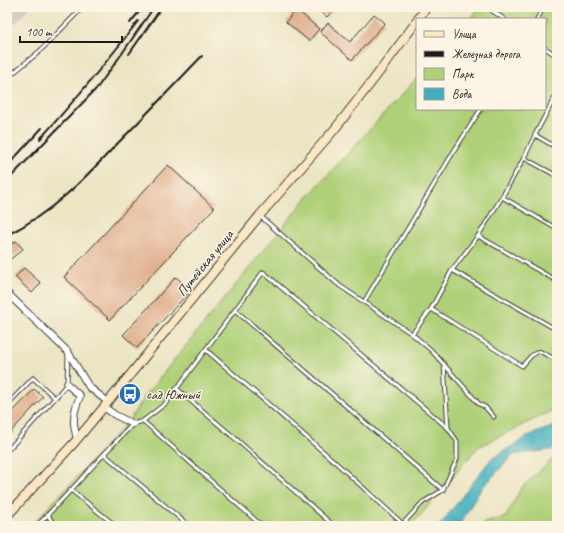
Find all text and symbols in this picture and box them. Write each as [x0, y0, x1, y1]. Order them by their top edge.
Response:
scale bar [20, 18, 122, 44]
legend [416, 18, 546, 110]
text: 100 m [26, 24, 53, 40]
text: Улица [452, 26, 477, 42]
text: Железная дорога [452, 46, 521, 62]
text: Парк [452, 66, 475, 82]
text: Вода [452, 86, 473, 102]
street label: Путейская улица [173, 225, 238, 300]
bus stop icon: сад Южный [117, 381, 143, 407]
place label: сад Южный [146, 386, 201, 403]

